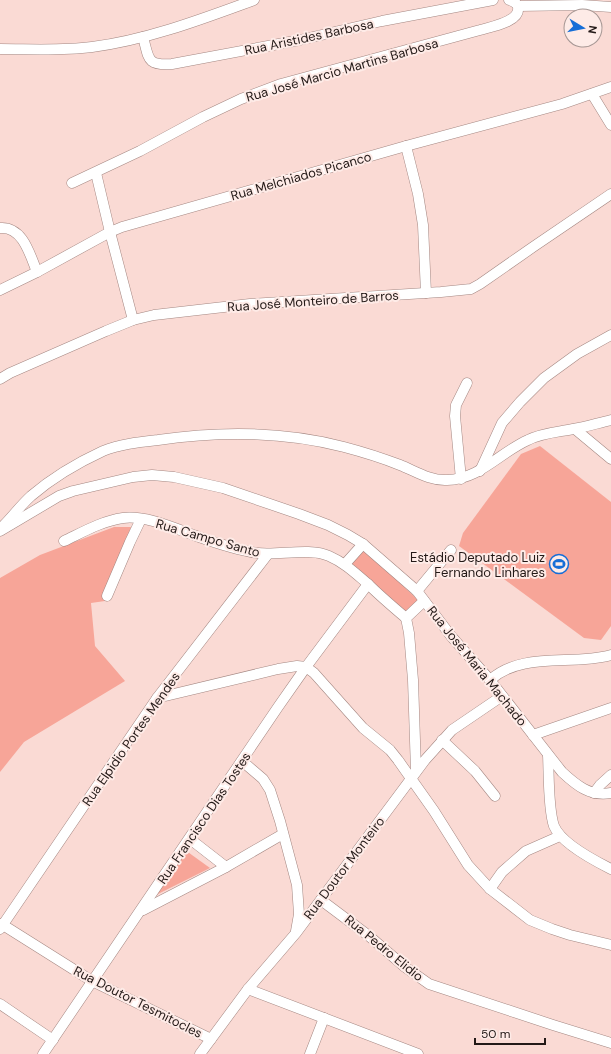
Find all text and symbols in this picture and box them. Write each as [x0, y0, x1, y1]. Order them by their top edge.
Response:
north arrow [563, 8, 603, 48]
street label: Rua Aristides Barbosa [243, 15, 375, 59]
text: N [585, 25, 600, 35]
street label: Rua José Marcio Martins Barbosa [244, 34, 440, 106]
street label: Rua Melchiados Picanco [229, 148, 374, 204]
street label: Rua José Monteiro de Barros [227, 287, 399, 315]
street label: Rua Campo Santo [154, 515, 262, 561]
place label: Estádio Deputado Luiz Fernando Linhares [410, 549, 545, 581]
sports icon: Estádio Deputado Luiz Fernando Linhares [548, 553, 570, 575]
street label: Rua José Maria Machado [423, 603, 531, 730]
street label: Rua Elpidio Portes Mendes [78, 669, 184, 809]
street label: Rua Francisco Dias Tostes [153, 749, 255, 887]
street label: Rua Doutor Monteiro [300, 813, 388, 923]
street label: Rua Pedro Elidio [341, 911, 427, 985]
street label: Rua Doutor Tesmitocles [71, 962, 205, 1042]
scale bar [475, 1020, 545, 1046]
text: 50 m [481, 1026, 510, 1042]

